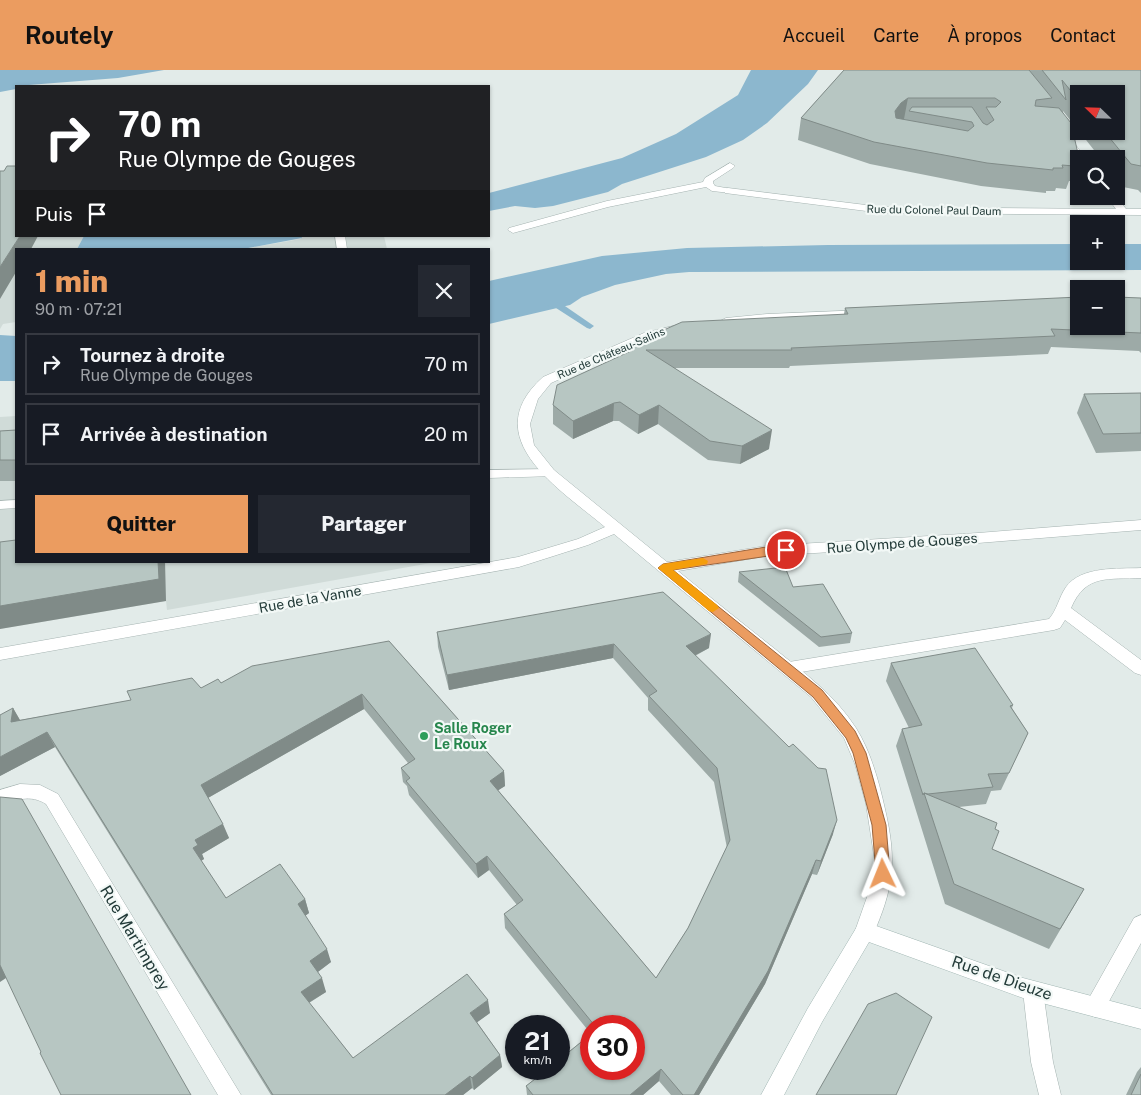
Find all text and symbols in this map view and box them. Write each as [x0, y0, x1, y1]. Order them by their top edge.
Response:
text: Routely [25, 21, 114, 49]
text: Accueil [783, 25, 845, 46]
text: Carte [873, 25, 919, 46]
text: À propos [947, 25, 1022, 46]
text: Contact [1050, 25, 1116, 46]
north arrow [1070, 85, 1125, 140]
map controls [1070, 85, 1125, 335]
text: 70 m [118, 104, 201, 145]
icon: right [35, 105, 100, 170]
text: Rue Olympe de Gouges [118, 146, 356, 172]
button: search [1070, 150, 1125, 205]
icon: arrive [83, 200, 111, 228]
text: Puis [35, 203, 73, 225]
street label: Rue du Colonel Paul Daum [866, 203, 1002, 217]
button: + [1070, 215, 1125, 270]
text: 1 min [35, 263, 108, 299]
button: close [418, 265, 470, 317]
button: − [1070, 280, 1125, 335]
text: 90 m · 07:21 [35, 300, 123, 319]
street label: Rue de Château-Salins [555, 325, 667, 381]
text: Tournez à droite [80, 344, 225, 366]
icon: right [37, 350, 65, 378]
text: 70 m [424, 353, 468, 375]
text: Rue Olympe de Gouges [80, 366, 253, 385]
icon: arrive [37, 420, 65, 448]
text: Arrivée à destination [80, 423, 268, 445]
text: 20 m [424, 423, 468, 445]
button: Quitter [35, 495, 248, 553]
button: Partager [258, 495, 470, 553]
pin [765, 529, 807, 571]
street label: Rue Olympe de Gouges [826, 530, 978, 556]
icon: arrive [772, 536, 800, 564]
street label: Rue de la Vanne [258, 582, 363, 616]
place label: Salle Roger Le Roux [434, 720, 511, 752]
marker: Salle Roger Le Roux [418, 730, 430, 742]
position arrow [856, 847, 908, 899]
street label: Rue Martimprey [96, 882, 174, 994]
street label: Rue de Dieuze [949, 952, 1055, 1004]
speed limit sign: 30 [580, 1015, 645, 1080]
text: 21 [524, 1026, 551, 1056]
text: km/h [523, 1053, 552, 1067]

